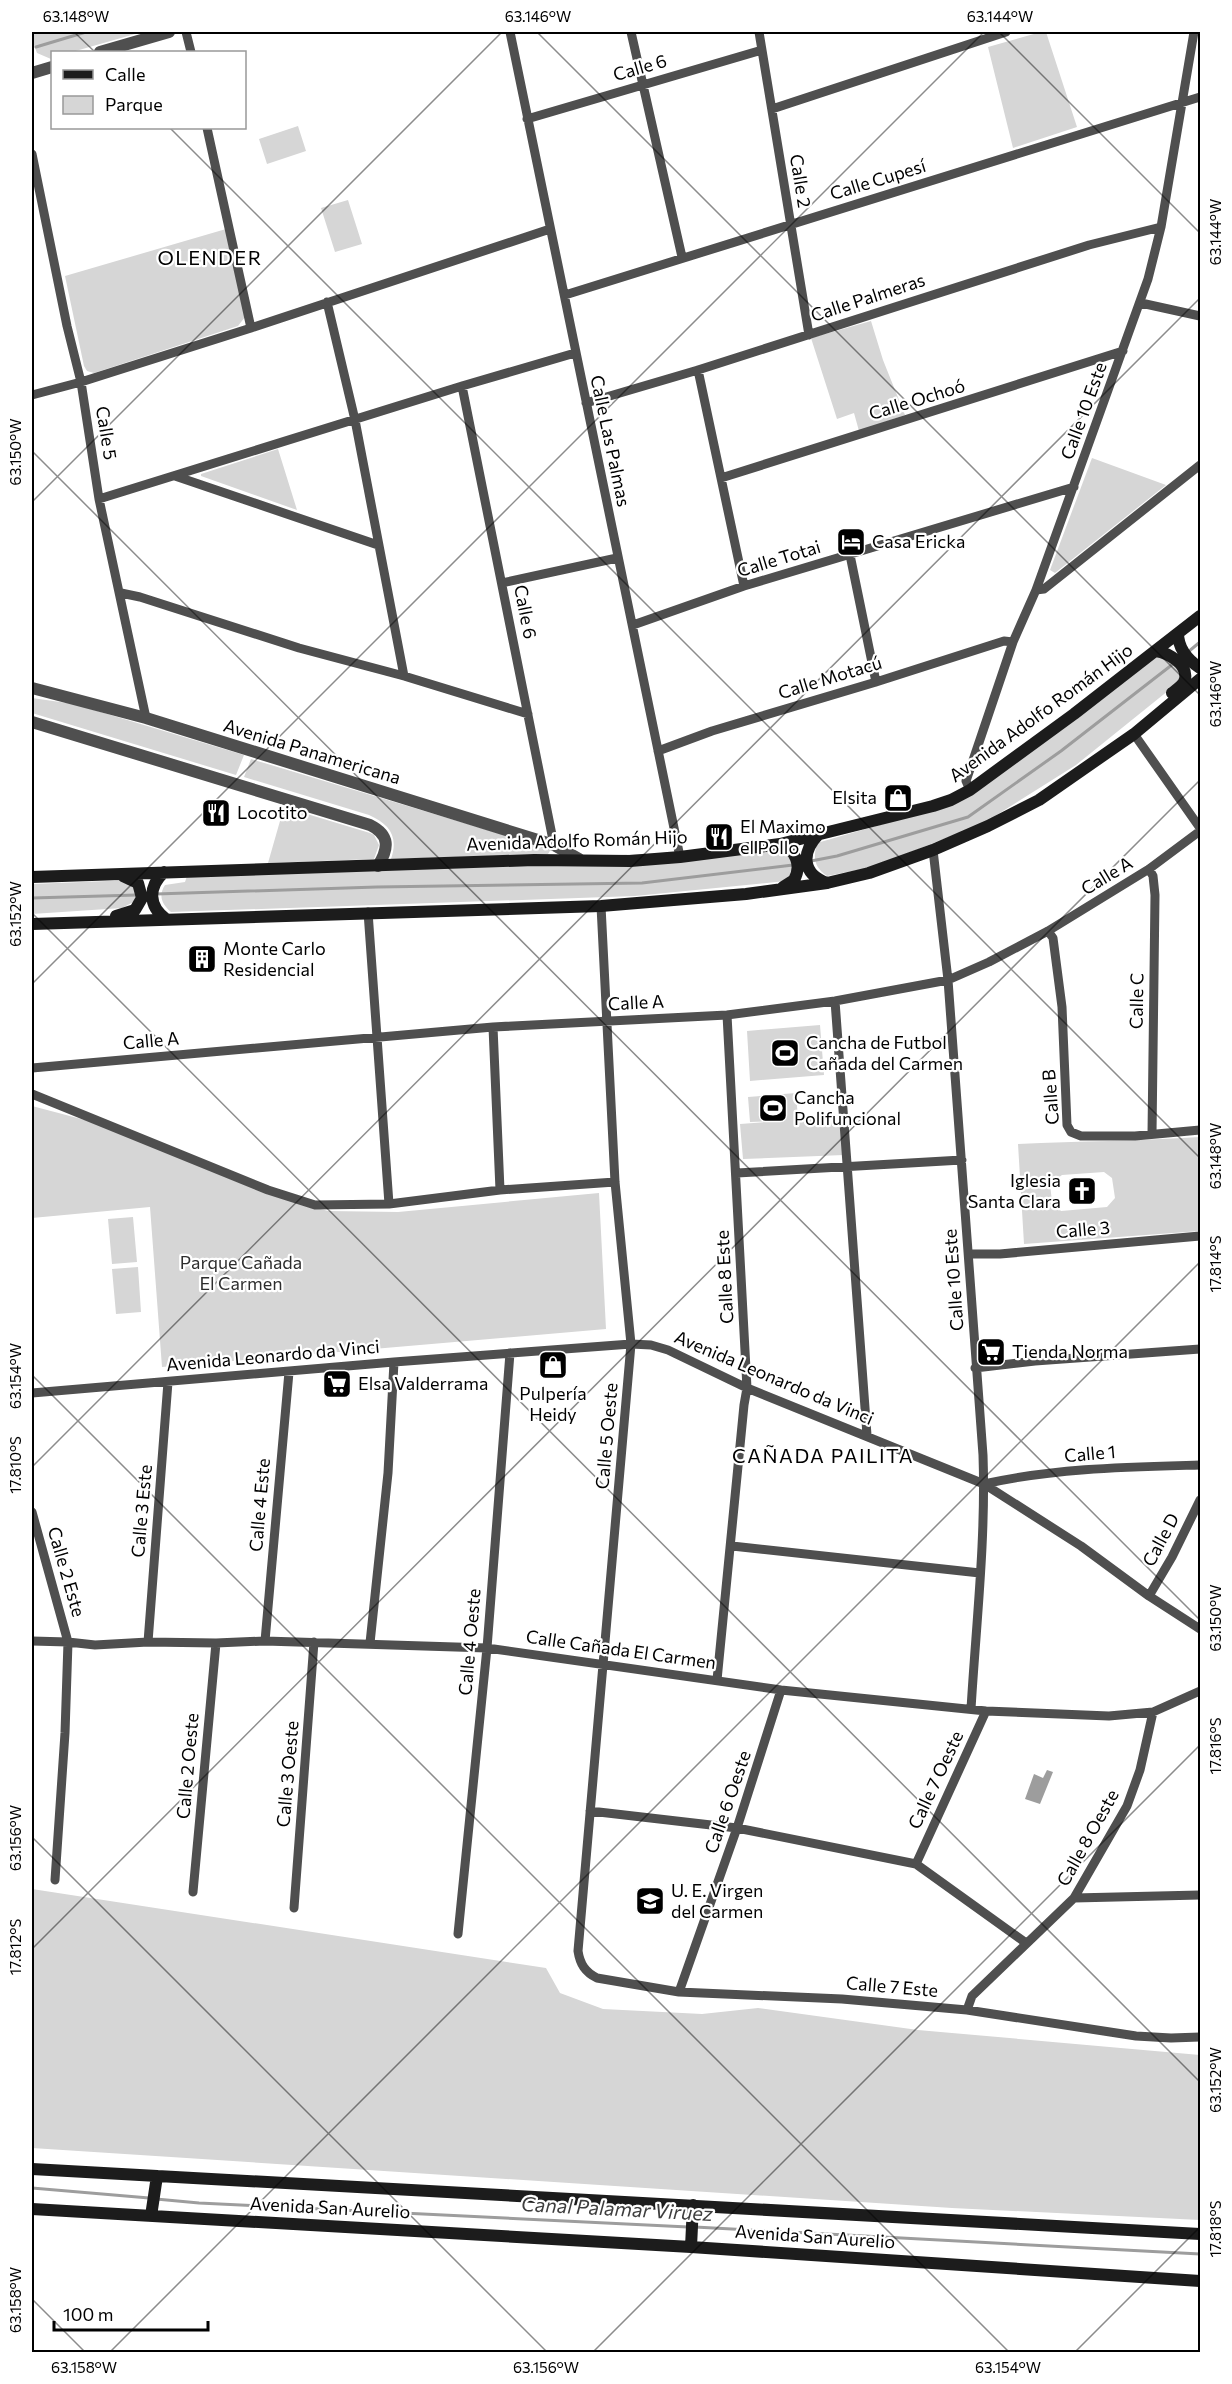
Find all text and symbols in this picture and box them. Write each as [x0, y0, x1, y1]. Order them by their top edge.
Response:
text: 63.148°W [43, 7, 109, 25]
text: 63.146°W [505, 7, 571, 25]
text: 63.144°W [967, 7, 1033, 25]
street label: Calle 6 [610, 49, 669, 85]
legend [51, 51, 246, 129]
text: Calle [105, 63, 145, 85]
text: Parque [105, 93, 163, 115]
street label: Calle 2 [786, 153, 816, 209]
street label: Calle Cupesí [827, 154, 930, 204]
text: 63.144°W [1206, 199, 1224, 265]
district label: OLENDER [157, 245, 263, 269]
street label: Calle Palmeras [808, 268, 928, 326]
street label: Calle 10 Este [1055, 359, 1111, 462]
street label: Calle Las Palmas [586, 373, 636, 509]
street label: Calle Ochoó [866, 374, 967, 424]
street label: Calle 5 [92, 404, 122, 461]
text: 63.150°W [6, 419, 24, 485]
hotel icon: Casa Ericka [835, 526, 867, 558]
place label: Casa Ericka [872, 530, 965, 552]
street label: Calle Totai [734, 535, 823, 581]
street label: Calle 6 [510, 583, 542, 641]
street label: Avenida Adolfo Román Hijo [944, 638, 1136, 786]
street label: Calle Motacú [775, 651, 884, 703]
text: 63.146°W [1206, 661, 1224, 727]
street label: Avenida Panamericana [221, 714, 403, 788]
shop icon: Elsita [882, 782, 914, 814]
place label: Elsita [832, 786, 877, 808]
restaurant icon: Locotito [200, 797, 232, 829]
place label: Locotito [237, 801, 308, 823]
place label: El Maximo el Pollo [740, 815, 826, 858]
restaurant icon: El Maximo el Pollo [703, 821, 735, 853]
street label: Avenida Adolfo Román Hijo [466, 825, 688, 855]
street label: Calle A [1077, 851, 1136, 899]
text: 63.152°W [6, 881, 24, 947]
place label: Monte Carlo Residencial [223, 937, 326, 980]
building icon: Monte Carlo Residencial [186, 943, 218, 975]
street label: Calle C [1125, 973, 1147, 1029]
street label: Calle A [607, 990, 665, 1014]
street label: Calle A [122, 1027, 180, 1053]
place label: Cancha de Futbol Cañada del Carmen [806, 1031, 963, 1074]
sports icon: Cancha de Futbol Cañada del Carmen [769, 1037, 801, 1069]
street label: Calle B [1037, 1069, 1063, 1125]
place label: Cancha Polifuncional [794, 1086, 901, 1129]
sports icon: Cancha Polifuncional [757, 1092, 789, 1124]
text: 63.148°W [1206, 1123, 1224, 1189]
place label: Iglesia Santa Clara [968, 1169, 1061, 1212]
church icon: Iglesia Santa Clara [1066, 1175, 1098, 1207]
street label: Calle 3 [1055, 1216, 1111, 1242]
street label: Calle 10 Este [938, 1228, 968, 1332]
street label: Calle 8 Este [711, 1230, 737, 1324]
text: 17.814°S [1206, 1235, 1224, 1292]
park label: Parque Cañada El Carmen [180, 1251, 302, 1294]
street label: Avenida Leonardo da Vinci [672, 1325, 877, 1429]
street label: Avenida Leonardo da Vinci [165, 1335, 381, 1375]
supermarket icon: Tienda Norma [975, 1336, 1007, 1368]
place label: Tienda Norma [1012, 1340, 1128, 1362]
text: 63.154°W [6, 1343, 24, 1409]
shop icon: Pulpería Heidy [537, 1349, 569, 1381]
supermarket icon: Elsa Valderrama [321, 1368, 353, 1400]
place label: Elsa Valderrama [358, 1372, 488, 1394]
place label: Pulpería Heidy [519, 1382, 587, 1425]
street label: Calle 5 Oeste [590, 1382, 622, 1490]
text: 17.810°S [6, 1436, 24, 1494]
street label: Calle 1 [1063, 1440, 1117, 1466]
district label: CAÑADA PAILITA [732, 1443, 914, 1467]
street label: Calle 4 Este [244, 1457, 274, 1552]
street label: Calle 3 Este [126, 1464, 156, 1558]
street label: Calle D [1137, 1509, 1183, 1570]
street label: Calle 2 Este [44, 1524, 90, 1619]
text: 63.150°W [1206, 1585, 1224, 1651]
street label: Calle 4 Oeste [453, 1588, 485, 1696]
street label: Calle Cañada El Carmen [525, 1625, 718, 1673]
street label: Calle 2 Oeste [171, 1712, 203, 1820]
text: 17.816°S [1206, 1717, 1224, 1775]
street label: Calle 3 Oeste [271, 1720, 303, 1828]
street label: Calle 7 Oeste [903, 1727, 967, 1832]
street label: Calle 6 Oeste [699, 1747, 755, 1856]
street label: Calle 8 Oeste [1051, 1785, 1123, 1890]
text: 63.156°W [6, 1805, 24, 1871]
place label: U. E. Virgen del Carmen [671, 1879, 763, 1922]
school or university icon: U. E. Virgen del Carmen [634, 1885, 666, 1917]
text: 17.812°S [6, 1919, 24, 1975]
street label: Calle 7 Este [845, 1971, 939, 2001]
text: 63.152°W [1206, 2047, 1224, 2113]
water label: Canal Palamar Viruez [521, 2191, 714, 2225]
street label: Avenida San Aurelio [249, 2192, 411, 2222]
text: 17.818°S [1206, 2200, 1224, 2258]
street label: Avenida San Aurelio [734, 2219, 896, 2253]
text: 63.158°W [6, 2267, 24, 2333]
scale bar [54, 2294, 208, 2332]
text: 100 m [63, 2303, 113, 2325]
text: 63.158°W [51, 2358, 117, 2376]
text: 63.156°W [513, 2358, 579, 2376]
text: 63.154°W [975, 2358, 1041, 2376]

